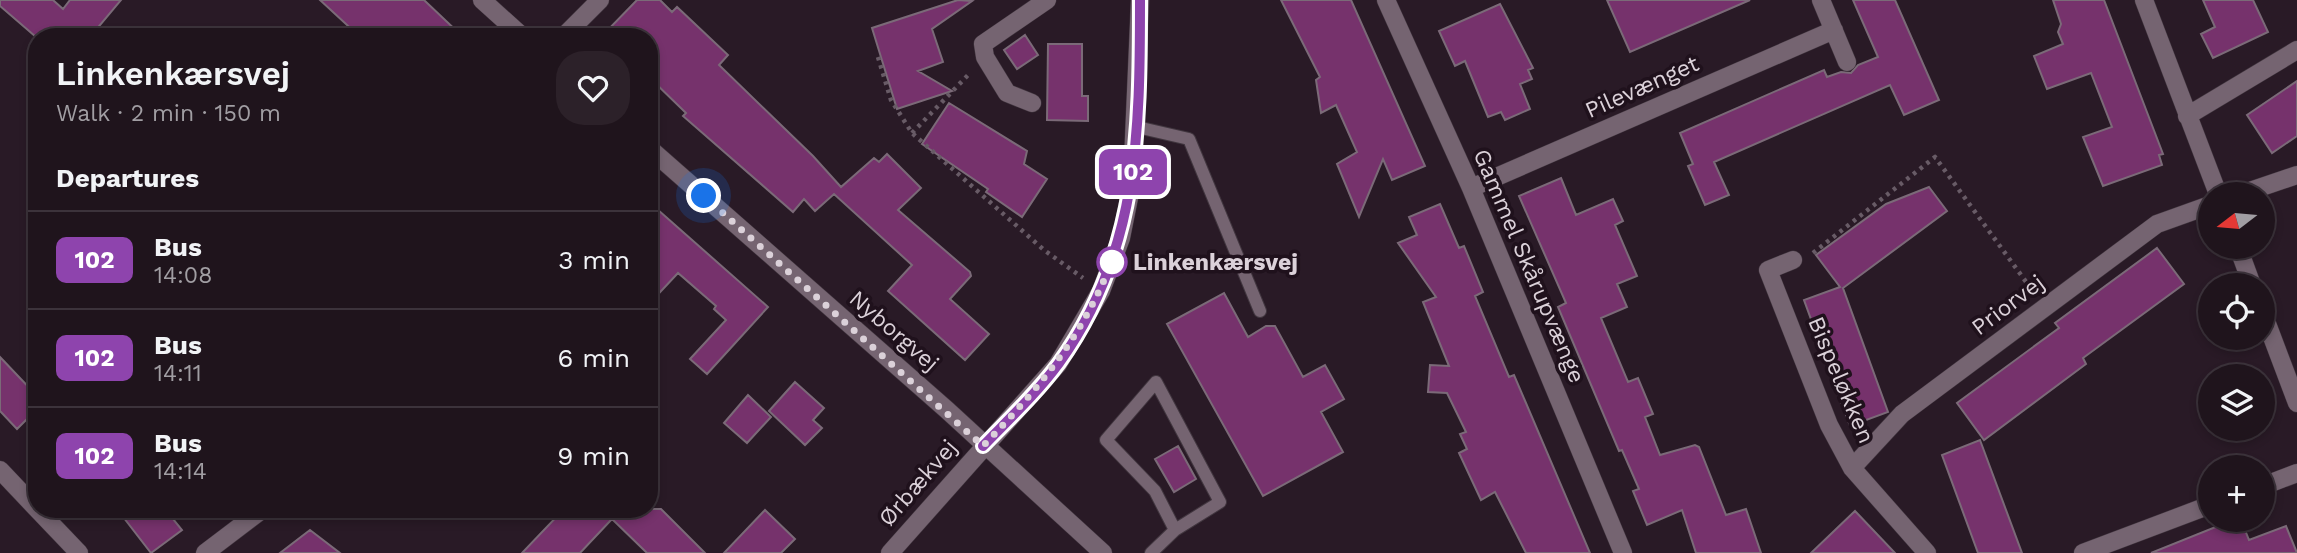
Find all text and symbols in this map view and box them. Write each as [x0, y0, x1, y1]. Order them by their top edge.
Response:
street label: Pilevænget [1581, 50, 1703, 124]
button: heart [556, 51, 630, 125]
text: Linkenkærsvej [56, 54, 290, 93]
text: Walk · 2 min · 150 m [56, 100, 281, 127]
street label: Gammel Skårupvænge [1467, 145, 1591, 387]
line badge: 102 [1093, 149, 1173, 195]
text: 102 [1113, 158, 1153, 186]
text: Departures [56, 163, 199, 193]
your location [686, 178, 721, 213]
north arrow [2198, 182, 2275, 259]
map controls [2198, 182, 2275, 532]
text: Bus [154, 232, 202, 262]
text: 3 min [558, 245, 630, 275]
text: 102 [74, 246, 115, 274]
marker: Linkenkærsvej [1097, 247, 1127, 277]
place label: Linkenkærsvej [1133, 249, 1298, 276]
text: 14:08 [154, 262, 212, 289]
street label: Priorvej [1966, 269, 2050, 341]
button: locate [2198, 273, 2275, 350]
street label: Nyborgvej [844, 285, 944, 377]
street label: Bispeløkken [1802, 313, 1880, 447]
text: Bus [154, 330, 202, 360]
text: 6 min [558, 343, 630, 373]
text: 102 [74, 344, 115, 372]
text: 14:11 [154, 360, 202, 387]
button: layers [2198, 364, 2275, 441]
text: Bus [154, 428, 202, 458]
street label: Ørbækvej [873, 434, 963, 532]
text: 9 min [557, 441, 630, 471]
text: 102 [74, 442, 115, 470]
button: + [2198, 455, 2275, 532]
text: 14:14 [154, 458, 207, 485]

